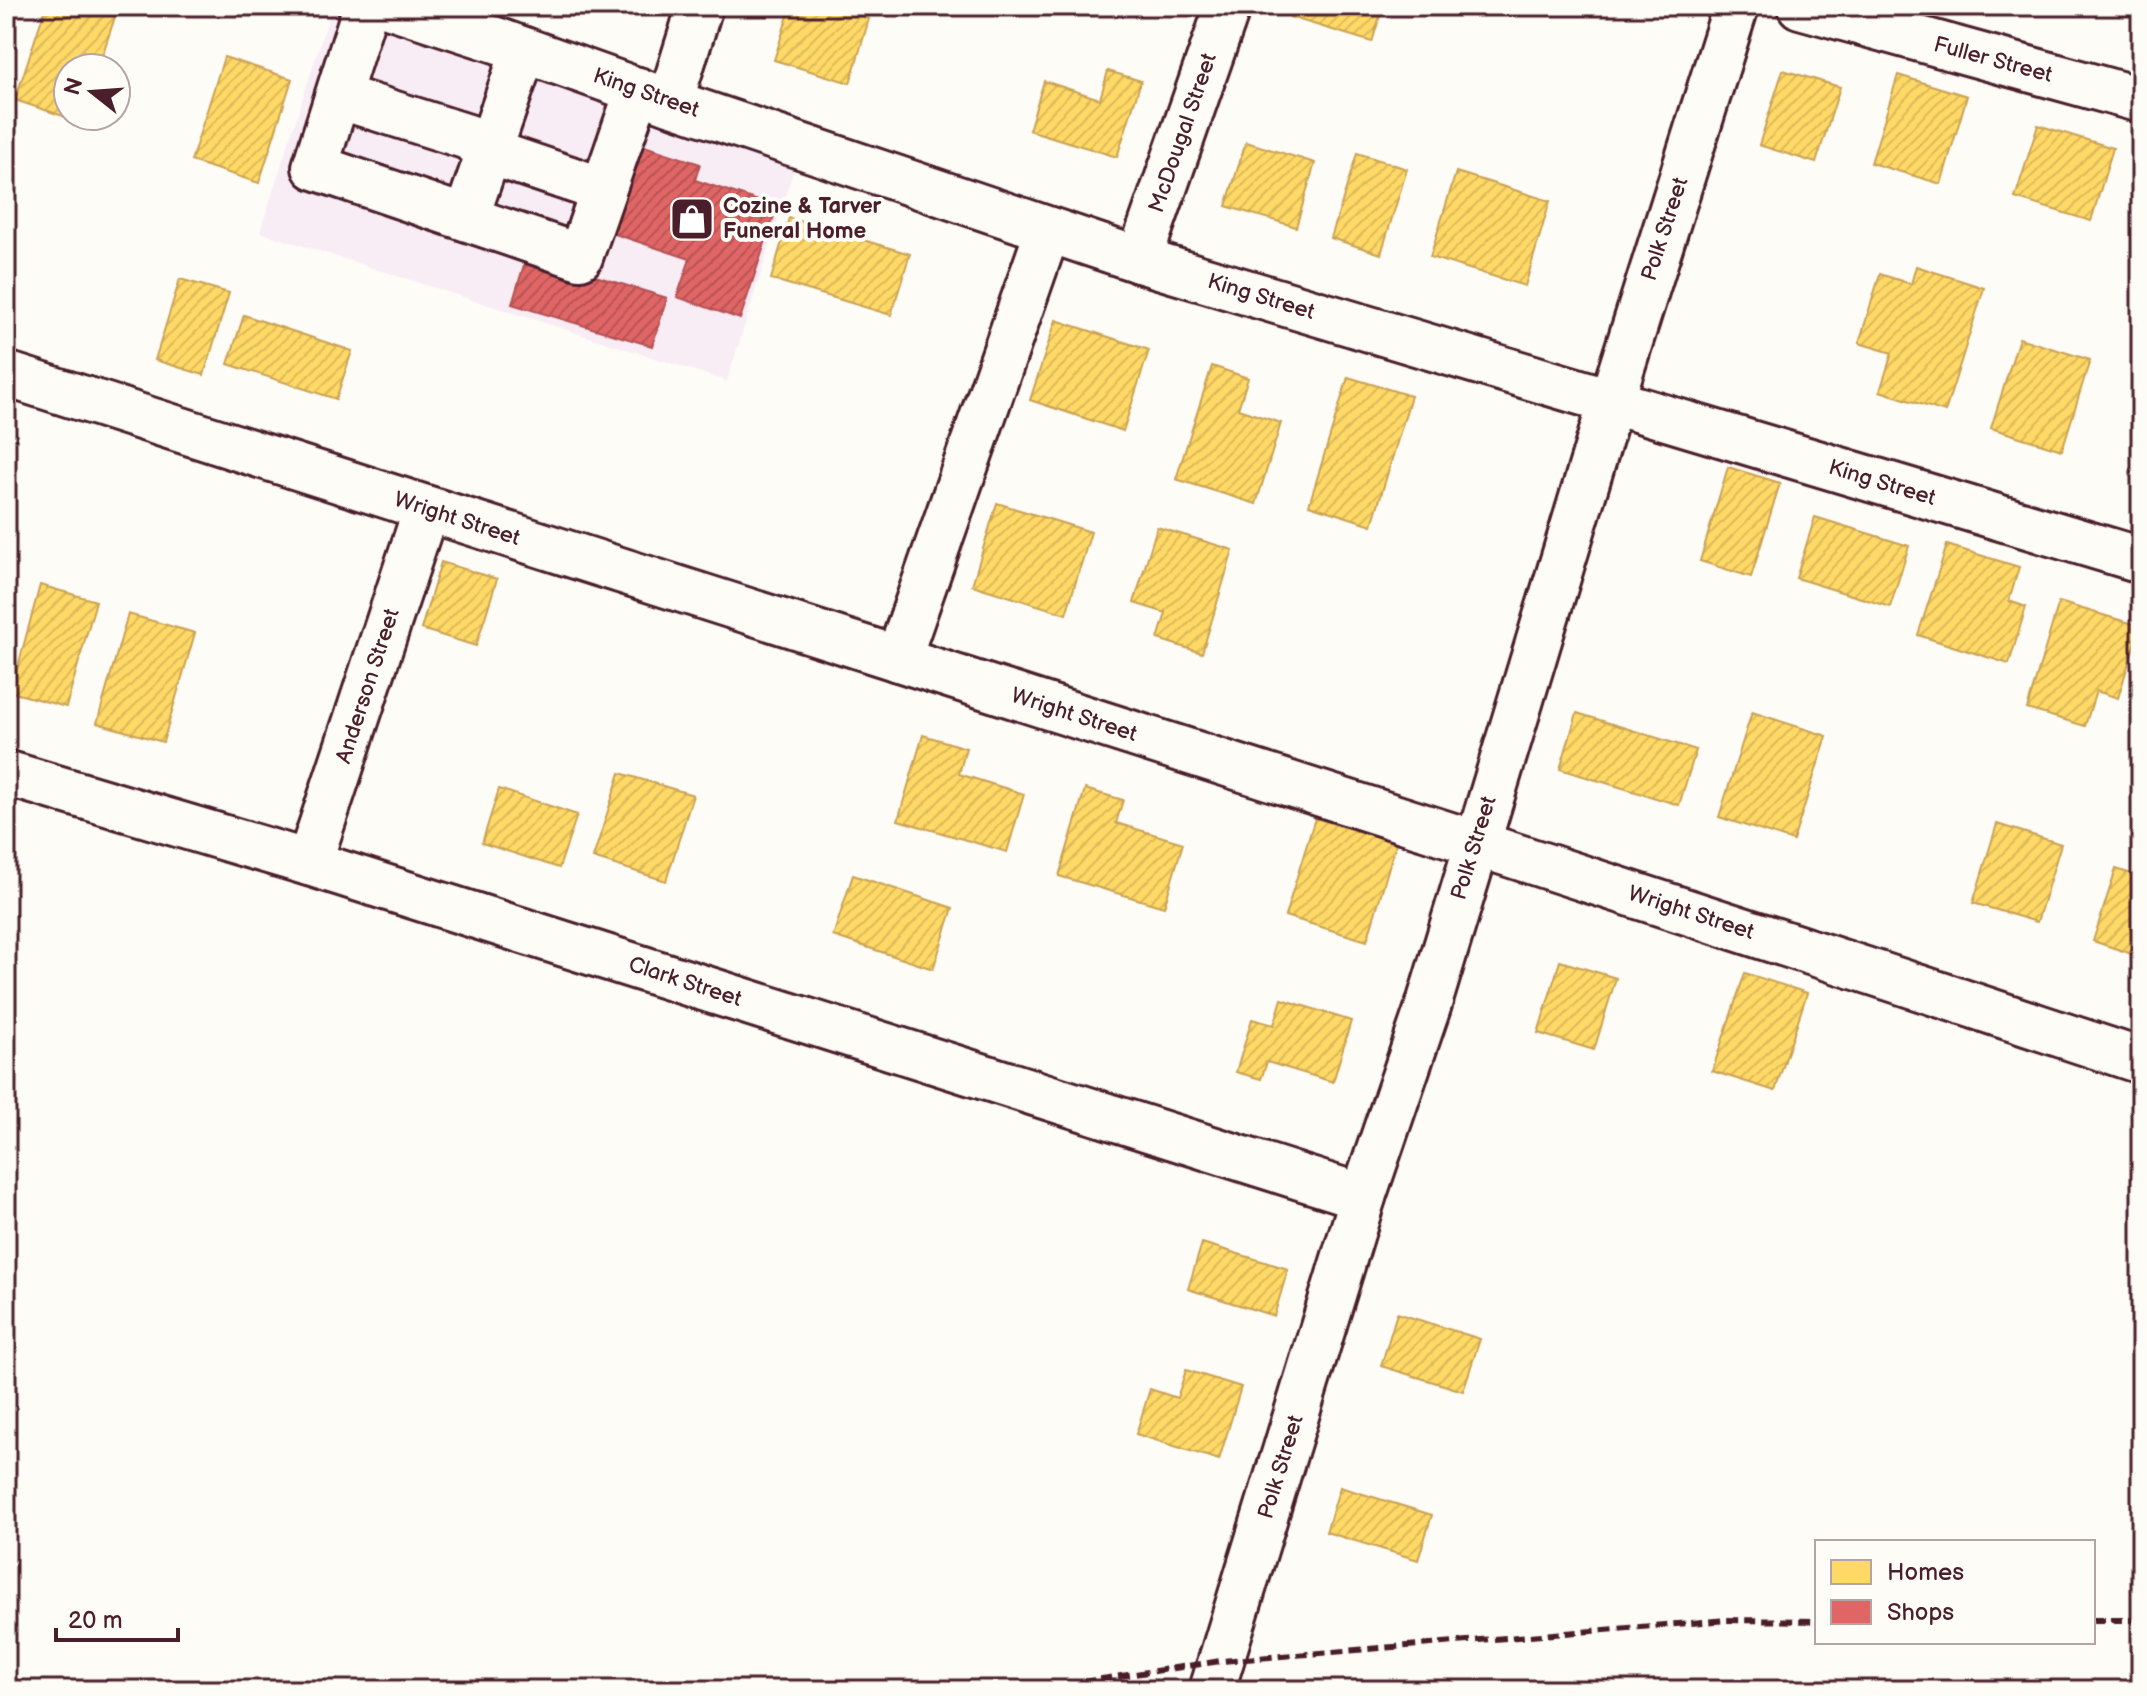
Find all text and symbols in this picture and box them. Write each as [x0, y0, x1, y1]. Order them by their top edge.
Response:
street label: Fuller Street [1931, 31, 2056, 89]
street label: McDougal Street [1143, 49, 1223, 216]
north arrow [52, 52, 132, 132]
street label: King Street [589, 62, 703, 124]
text: N [59, 75, 90, 98]
street label: Polk Street [1636, 174, 1694, 284]
place label: Cozine & Tarver Funeral Home [723, 193, 882, 245]
shop icon: Cozine & Tarver Funeral Home [668, 195, 716, 243]
street label: King Street [1204, 268, 1318, 326]
street label: King Street [1825, 454, 1939, 512]
street label: Wright Street [391, 486, 524, 552]
street label: Anderson Street [330, 605, 406, 767]
street label: Wright Street [1008, 682, 1141, 748]
street label: Polk Street [1445, 793, 1503, 903]
street label: Wright Street [1625, 880, 1758, 946]
street label: Clark Street [625, 951, 745, 1013]
street label: Polk Street [1252, 1412, 1310, 1522]
legend [1815, 1540, 2095, 1644]
text: Homes [1887, 1558, 1964, 1587]
scale bar [56, 1592, 178, 1642]
text: Shops [1887, 1598, 1954, 1627]
text: 20 m [68, 1606, 123, 1635]

